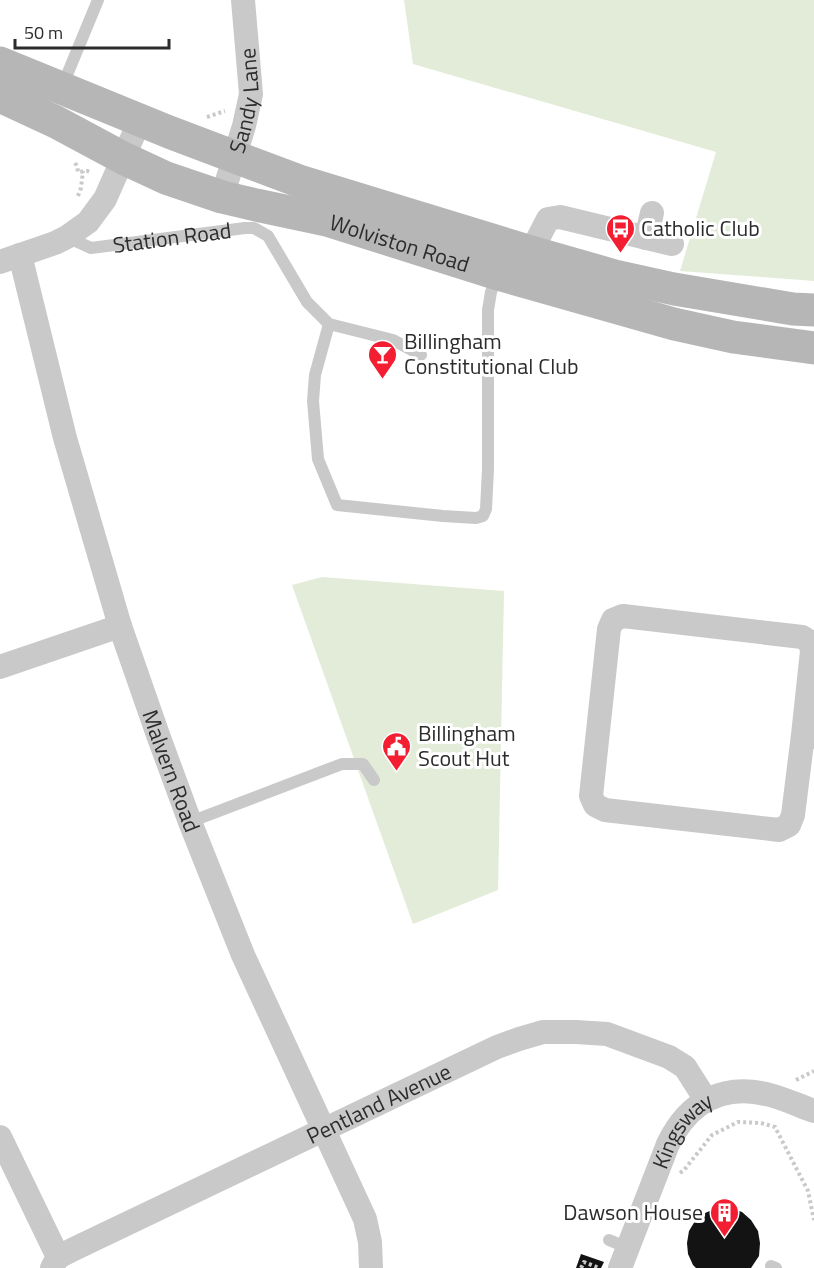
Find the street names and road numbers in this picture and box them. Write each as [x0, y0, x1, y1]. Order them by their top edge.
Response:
street label: Sandy Lane [220, 47, 268, 157]
street label: Wolviston Road [325, 205, 474, 281]
street label: Station Road [111, 213, 233, 262]
street label: Malvern Road [133, 705, 209, 837]
street label: Pentland Avenue [301, 1054, 457, 1153]
street label: Kingsway [643, 1083, 719, 1174]

